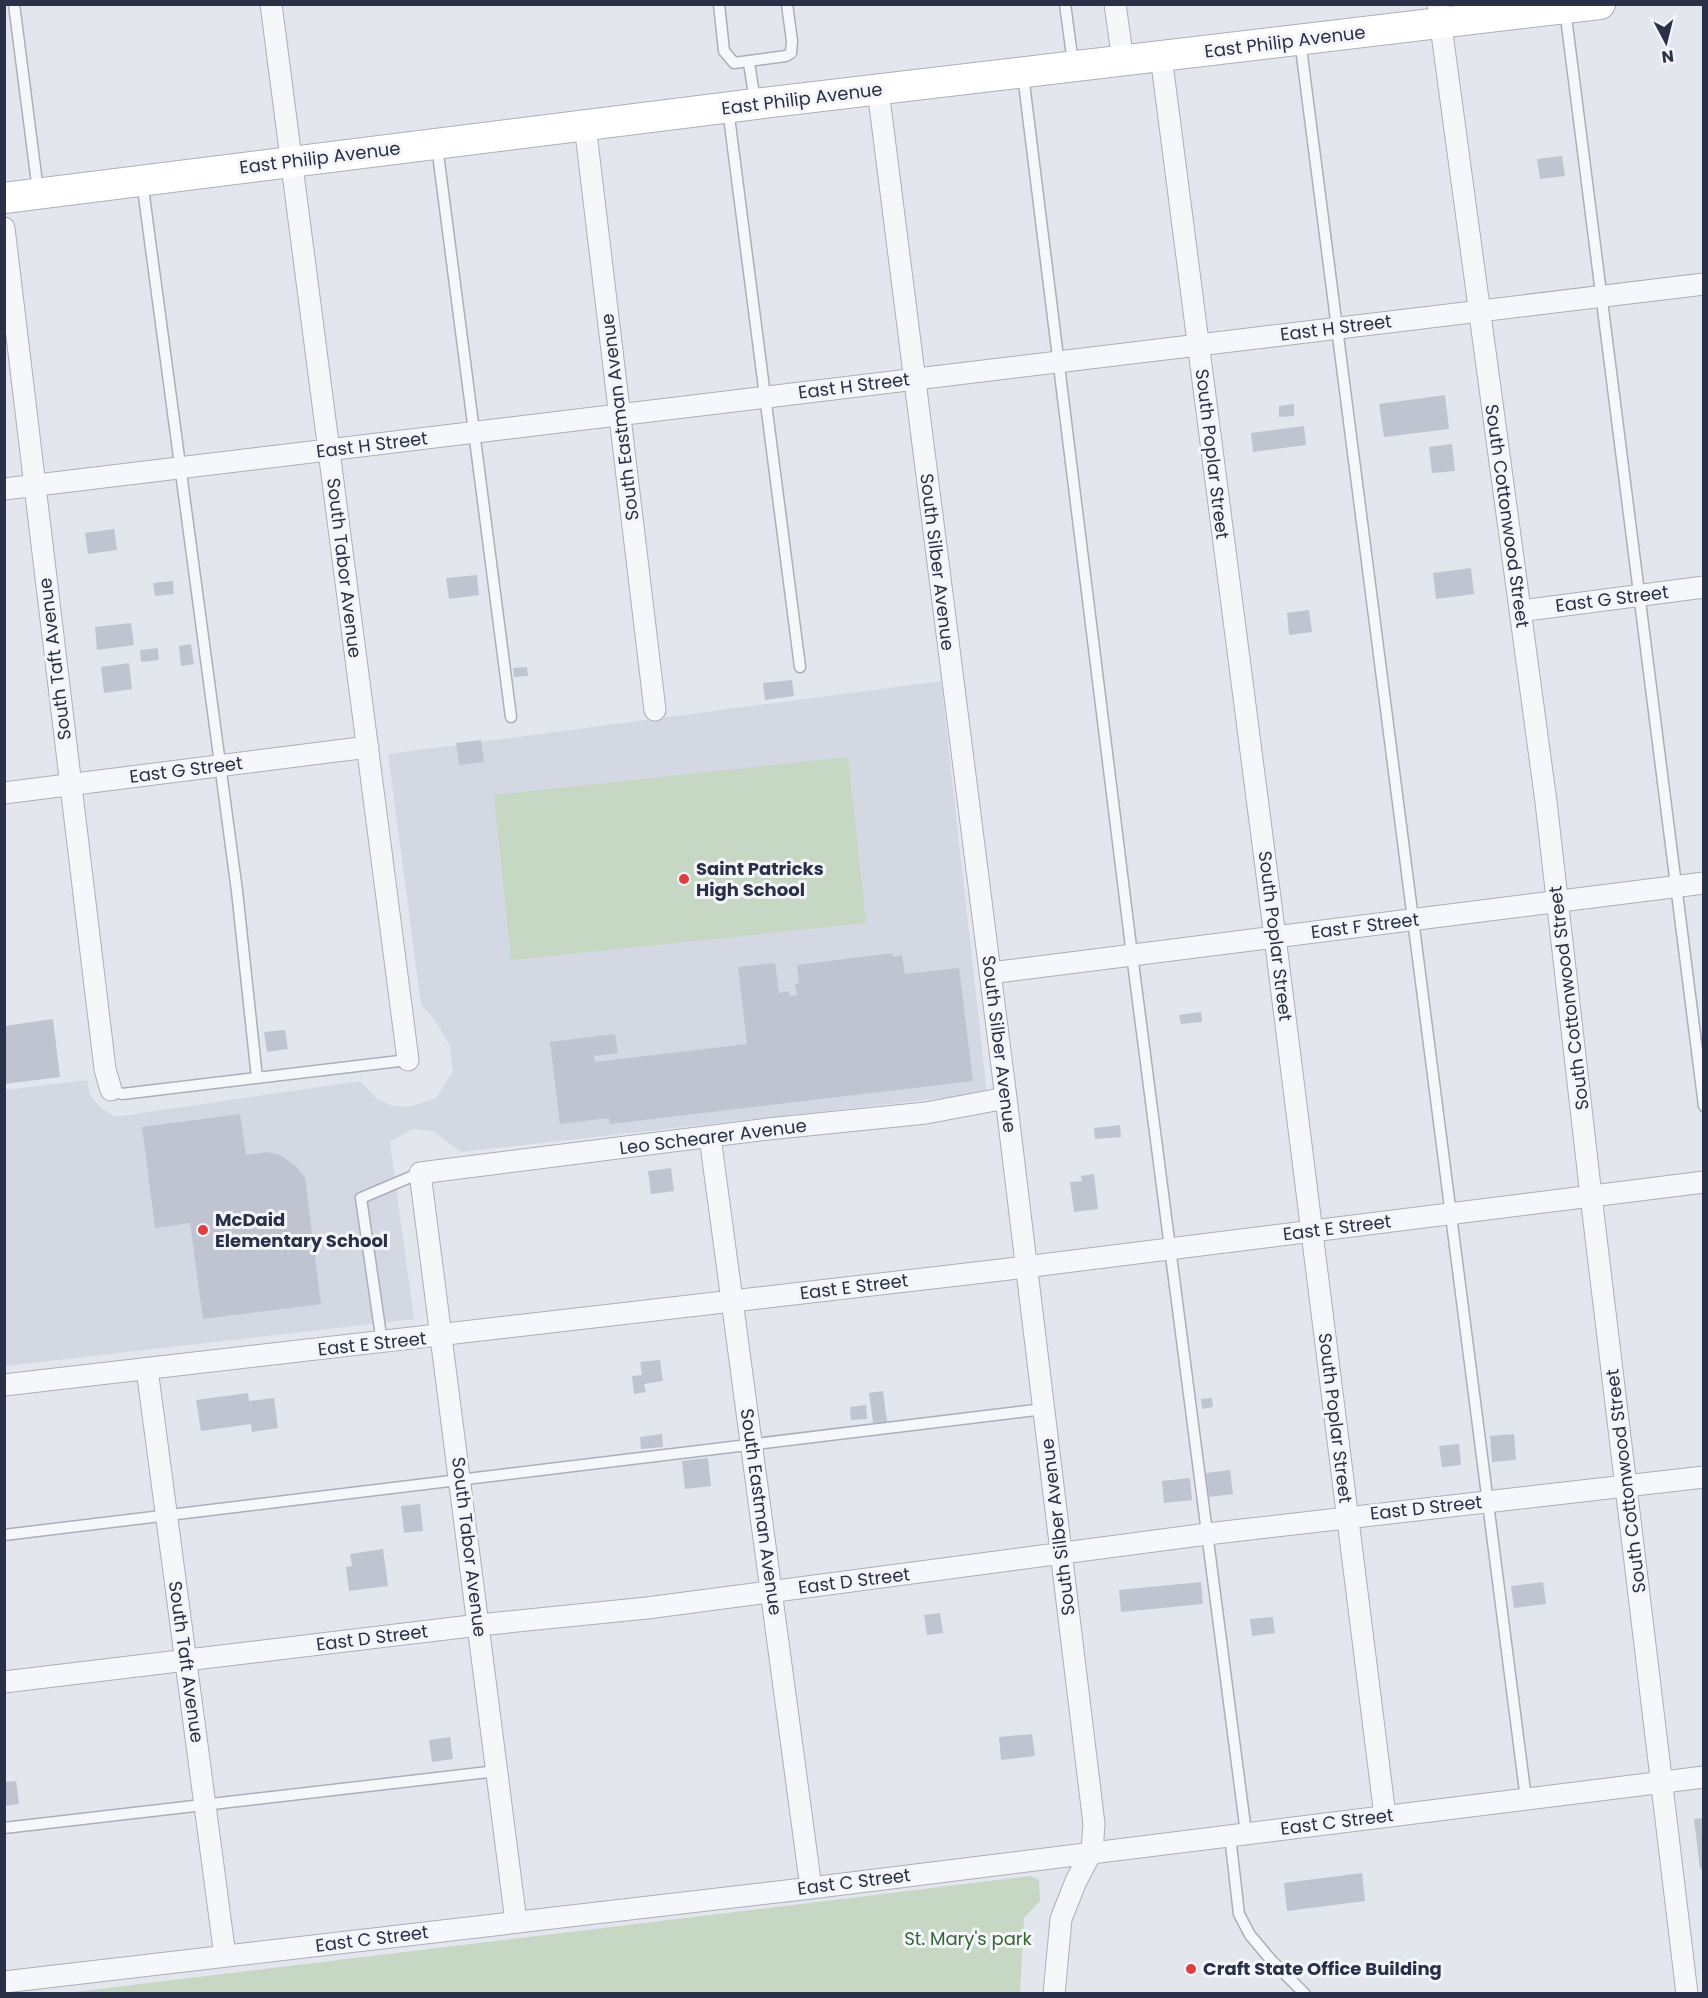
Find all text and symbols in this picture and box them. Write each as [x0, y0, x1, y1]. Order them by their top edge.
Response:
north arrow [1636, 12, 1696, 72]
street label: East Philip Avenue [1203, 19, 1367, 64]
text: N [1660, 44, 1675, 69]
street label: East Philip Avenue [720, 76, 884, 121]
street label: East Philip Avenue [238, 135, 402, 180]
street label: East H Street [1279, 308, 1393, 347]
street label: South Eastman Avenue [594, 312, 645, 522]
street label: East H Street [797, 366, 911, 405]
street label: South Poplar Street [1190, 367, 1235, 541]
street label: South Cottonwood Street [1479, 403, 1536, 629]
street label: East H Street [315, 425, 429, 464]
street label: South Silber Avenue [914, 472, 961, 652]
street label: South Tabor Avenue [321, 476, 368, 659]
street label: South Taft Avenue [32, 577, 77, 742]
street label: East G Street [1554, 579, 1670, 618]
street label: East G Street [128, 750, 244, 789]
street label: South Poplar Street [1253, 849, 1298, 1023]
place label: Saint Patricks High School [696, 856, 824, 902]
marker: Saint Patricks High School [677, 872, 691, 886]
street label: South Cottonwood Street [1542, 885, 1595, 1112]
street label: East F Street [1309, 906, 1420, 945]
street label: South Silber Avenue [976, 954, 1023, 1134]
street label: Leo Schearer Avenue [618, 1113, 808, 1160]
place label: McDaid Elementary School [215, 1207, 388, 1253]
street label: East E Street [1281, 1208, 1393, 1247]
marker: McDaid Elementary School [196, 1223, 210, 1237]
street label: East E Street [798, 1267, 910, 1306]
street label: East E Street [316, 1325, 427, 1362]
street label: South Poplar Street [1313, 1331, 1358, 1505]
street label: South Cottonwood Street [1599, 1368, 1652, 1595]
street label: South Eastman Avenue [735, 1407, 788, 1617]
street label: South Silber Avenue [1034, 1437, 1081, 1617]
street label: South Tabor Avenue [446, 1455, 493, 1638]
street label: East D Street [1369, 1489, 1483, 1526]
street label: East D Street [797, 1561, 911, 1600]
street label: South Taft Avenue [163, 1579, 210, 1745]
street label: East D Street [315, 1618, 429, 1657]
street label: East C Street [1279, 1802, 1395, 1841]
street label: East C Street [796, 1862, 912, 1901]
street label: East C Street [314, 1919, 430, 1958]
park label: St. Mary's park [904, 1926, 1033, 1951]
place label: Craft State Office Building [1203, 1956, 1442, 1981]
marker: Craft State Office Building [1184, 1962, 1198, 1976]

